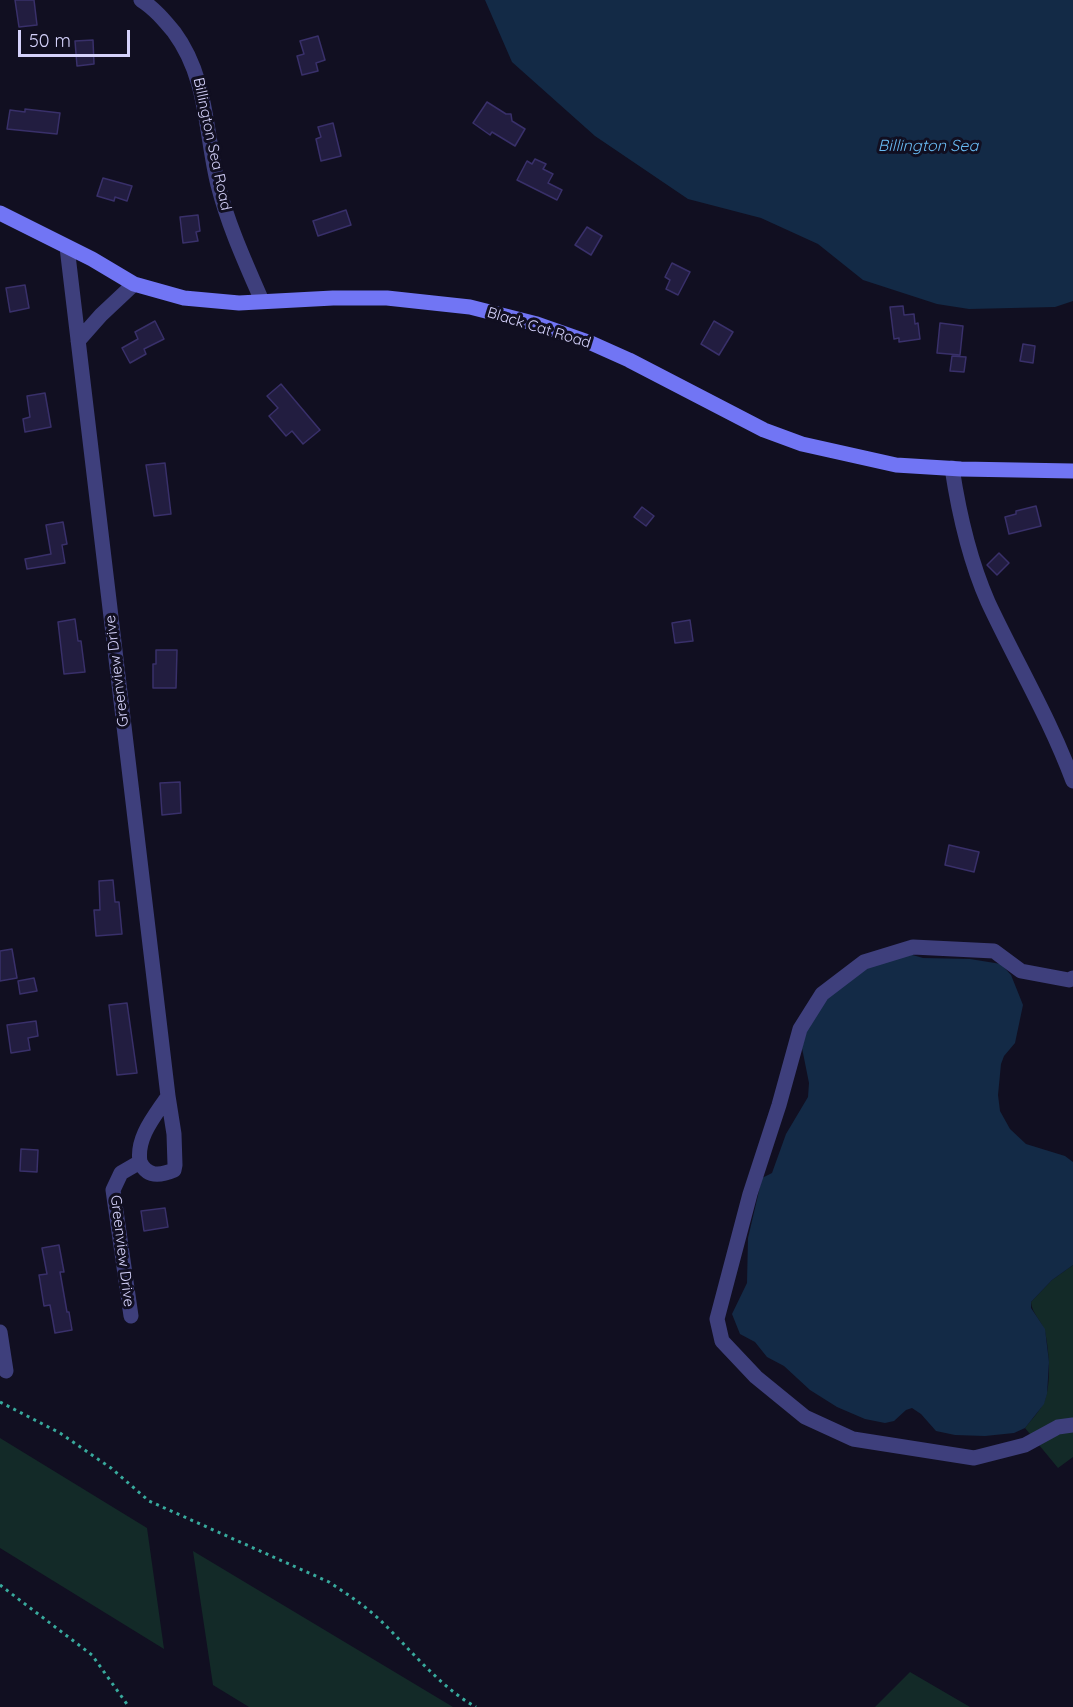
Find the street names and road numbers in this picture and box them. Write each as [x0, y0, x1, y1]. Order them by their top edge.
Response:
street label: Billington Sea Road [189, 76, 235, 212]
street label: Black Cat Road [485, 304, 593, 352]
street label: Greenview Drive [101, 614, 133, 728]
street label: Greenview Drive [106, 1194, 138, 1308]

